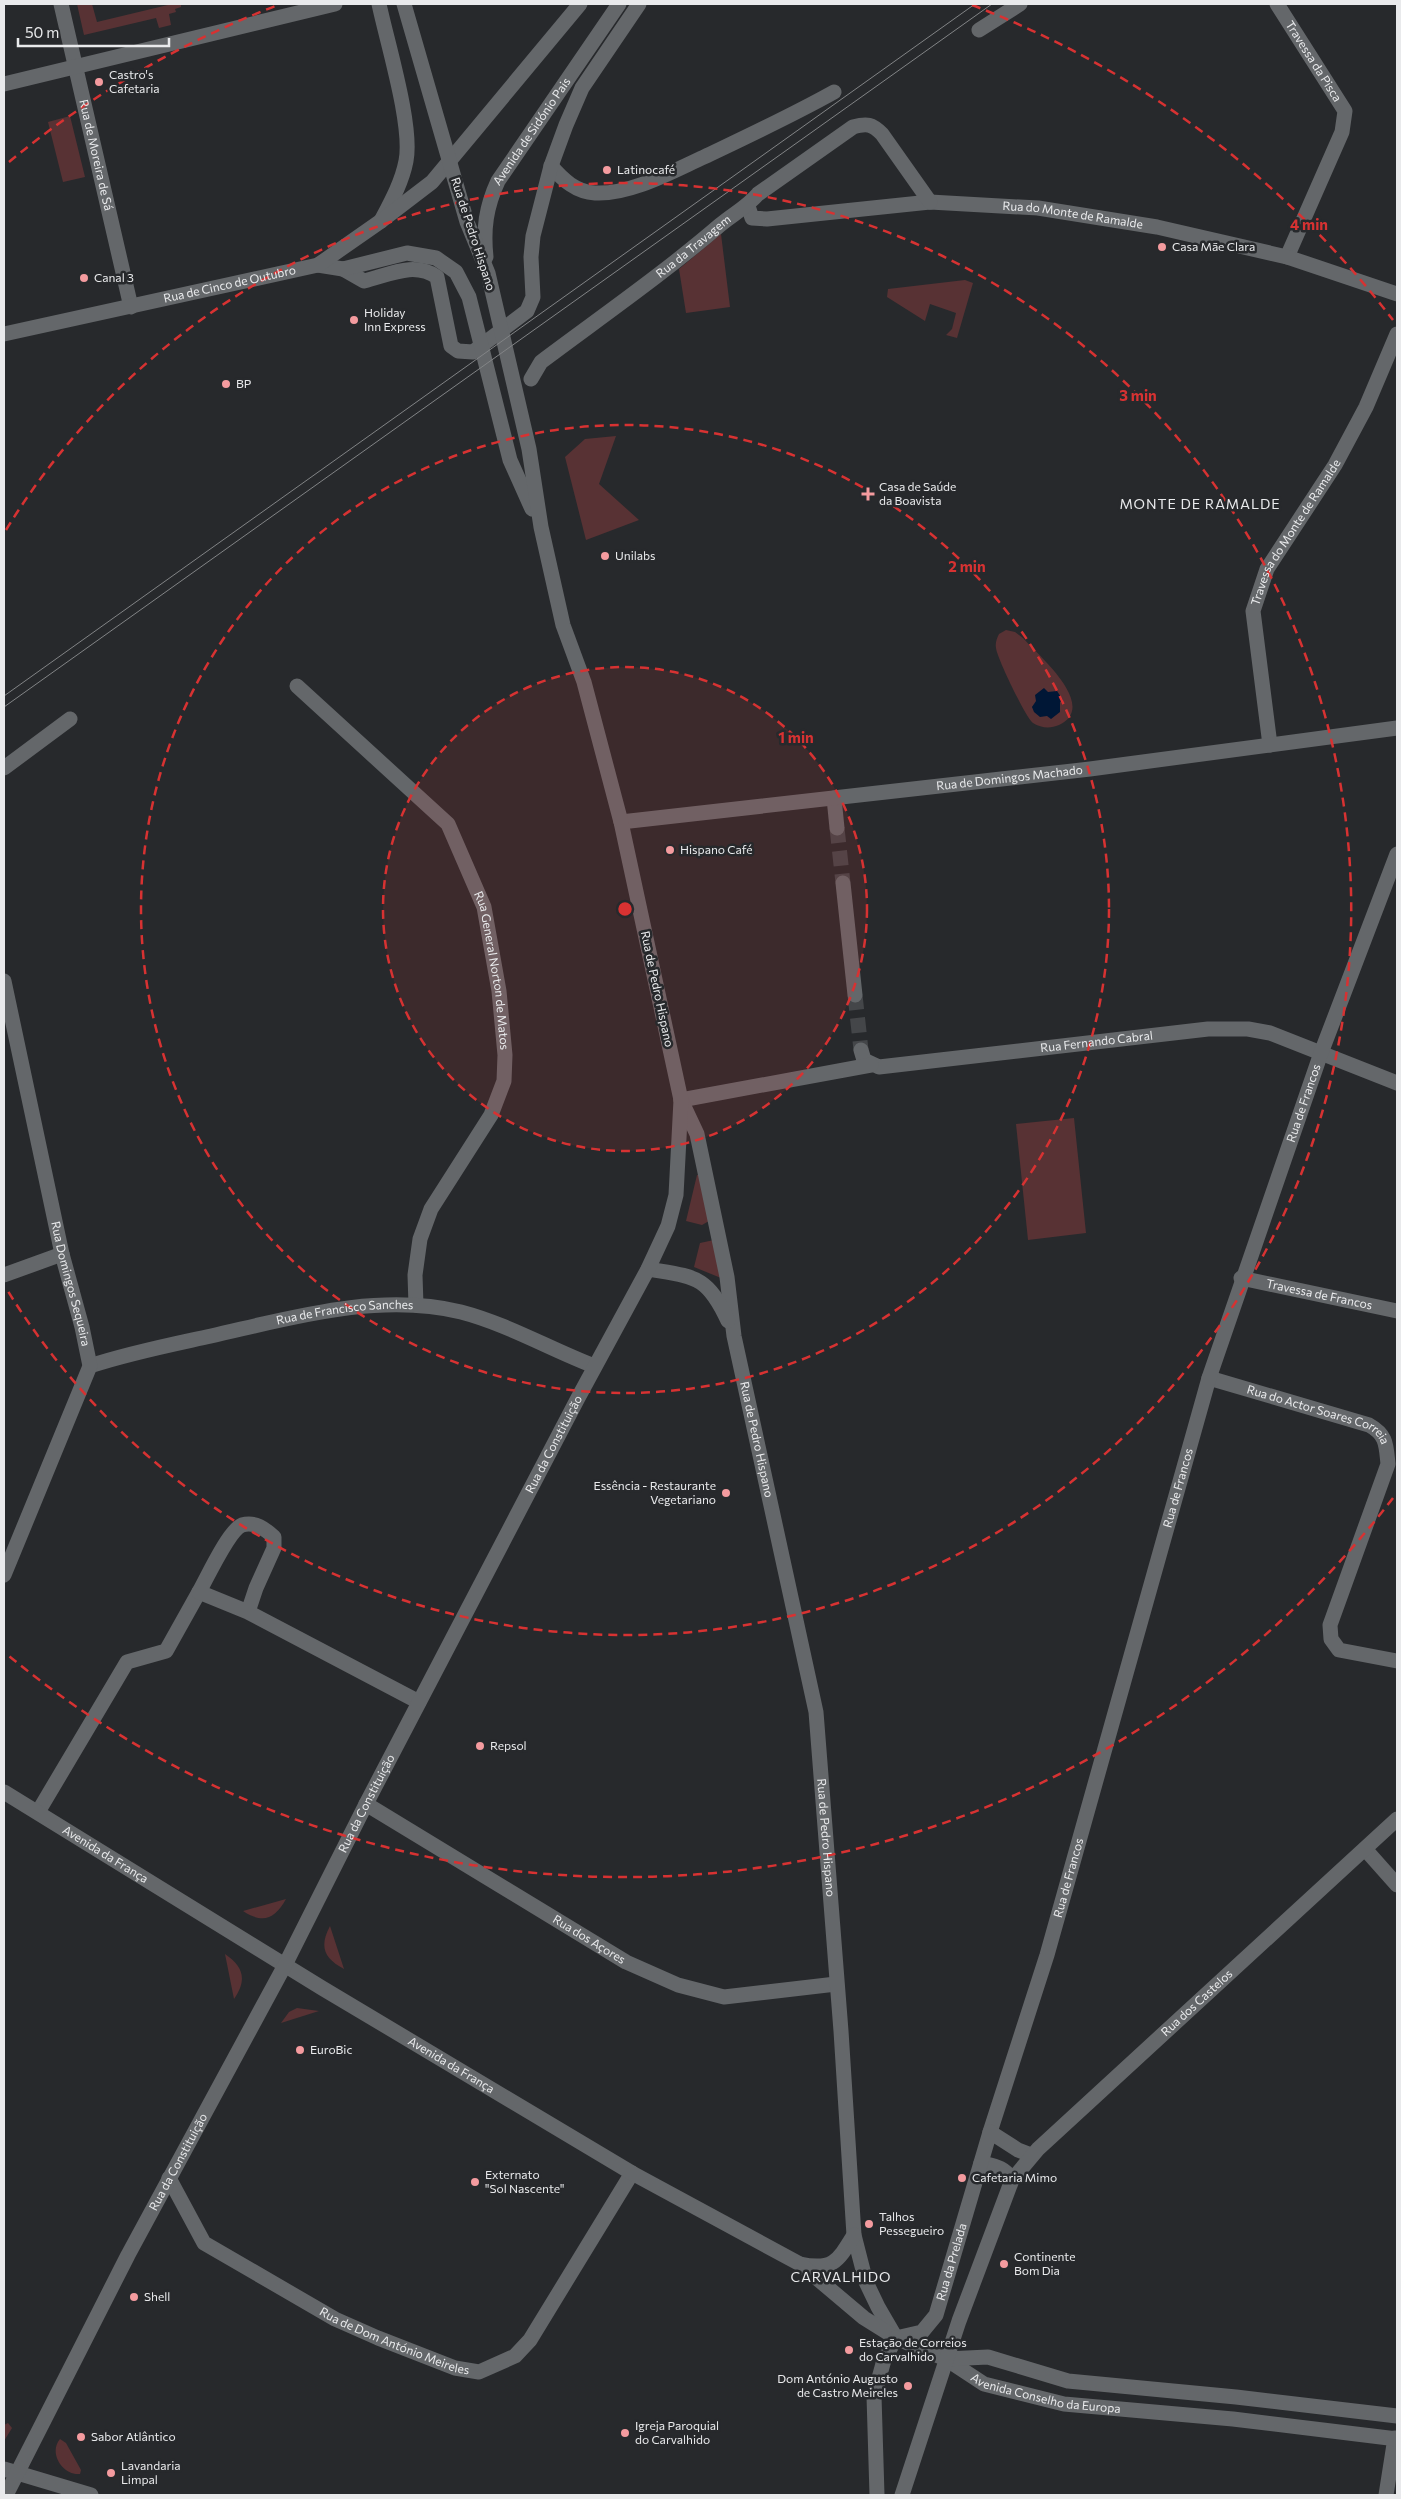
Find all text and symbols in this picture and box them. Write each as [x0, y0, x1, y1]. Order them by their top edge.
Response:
scale bar [18, 15, 169, 47]
street label: Travessa da Pisca [1283, 18, 1345, 104]
text: 50 m [25, 23, 59, 41]
place label: Castro's Cafetaria [109, 67, 160, 95]
street label: Avenida de Sidónio Pais [489, 74, 573, 187]
marker: Castro's Cafetaria [93, 76, 105, 88]
street label: Rua de Moreira de Sá [77, 98, 116, 212]
place label: Latinocafé [617, 162, 675, 176]
marker: Latinocafé [601, 164, 613, 176]
street label: Rua de Pedro Hispano [449, 175, 499, 292]
street label: Rua do Monte de Ramalde [1002, 198, 1144, 231]
street label: Rua da Travagem [653, 211, 733, 280]
text: 4 min [1290, 215, 1328, 233]
place label: Casa Mãe Clara [1172, 239, 1255, 253]
marker: Casa Mãe Clara [1156, 241, 1168, 253]
street label: Rua de Cinco de Outubro [162, 262, 297, 305]
place label: Canal 3 [94, 270, 134, 284]
marker: Canal 3 [78, 272, 90, 284]
place label: Holiday Inn Express [364, 305, 426, 333]
marker: Holiday Inn Express [348, 314, 360, 326]
place label: BP [236, 376, 252, 390]
marker: BP [220, 378, 232, 390]
text: 3 min [1119, 386, 1157, 404]
street label: Travessa do Monte de Ramalde [1247, 457, 1343, 607]
place label: Casa de Saúde da Boavista [879, 479, 956, 507]
marker: Casa de Saúde da Boavista [861, 487, 875, 501]
district label: MONTE DE RAMALDE [1119, 495, 1281, 512]
place label: Unilabs [615, 548, 656, 562]
marker: Unilabs [599, 550, 611, 562]
text: 2 min [948, 557, 986, 575]
text: 1 min [778, 728, 814, 746]
street label: Rua de Domingos Machado [935, 762, 1083, 792]
place label: Hispano Café [680, 842, 753, 856]
marker: Hispano Café [664, 844, 676, 856]
street label: Rua General Norton de Matos [472, 889, 512, 1050]
centre of rings [616, 900, 634, 918]
street label: Rua de Pedro Hispano [639, 929, 677, 1048]
street label: Rua Fernando Cabral [1039, 1027, 1153, 1054]
street label: Rua de Francos [1283, 1062, 1323, 1144]
street label: Rua Domingos Sequeira [49, 1220, 94, 1347]
street label: Travessa de Francos [1265, 1276, 1374, 1312]
street label: Rua de Francisco Sanches [275, 1297, 414, 1327]
street label: Rua de Pedro Hispano [738, 1380, 777, 1499]
street label: Rua do Actor Soares Correia [1245, 1382, 1393, 1446]
street label: Rua da Constituição [522, 1392, 584, 1495]
street label: Rua de Francos [1159, 1446, 1195, 1529]
place label: Essência - Restaurante Vegetariano [594, 1478, 716, 1506]
marker: Essência - Restaurante Vegetariano [720, 1487, 732, 1499]
place label: Repsol [490, 1738, 527, 1752]
marker: Repsol [474, 1740, 486, 1752]
street label: Rua da Constituição [335, 1751, 397, 1855]
street label: Rua de Pedro Hispano [815, 1778, 838, 1897]
street label: Avenida da França [60, 1822, 151, 1885]
street label: Rua de Francos [1050, 1836, 1085, 1919]
street label: Rua dos Açores [551, 1911, 628, 1966]
street label: Rua dos Castelos [1158, 1966, 1235, 2038]
street label: Avenida da França [406, 2033, 497, 2095]
place label: EuroBic [310, 2042, 352, 2056]
marker: EuroBic [294, 2044, 306, 2056]
street label: Rua da Constituição [145, 2110, 209, 2213]
place label: Externato "Sol Nascente" [485, 2167, 565, 2195]
place label: Cafetaria Mimo [972, 2170, 1057, 2184]
marker: Cafetaria Mimo [956, 2172, 968, 2184]
marker: Externato "Sol Nascente" [469, 2176, 481, 2188]
place label: Talhos Pessegueiro [879, 2209, 944, 2237]
marker: Talhos Pessegueiro [863, 2218, 875, 2230]
street label: Rua da Prelada [933, 2221, 969, 2302]
place label: Continente Bom Dia [1014, 2249, 1076, 2277]
marker: Continente Bom Dia [998, 2258, 1010, 2270]
district label: CARVALHIDO [791, 2268, 891, 2285]
place label: Shell [144, 2289, 170, 2303]
marker: Shell [128, 2291, 140, 2303]
street label: Rua de Dom António Meireles [317, 2304, 471, 2376]
place label: Estação de Correios do Carvalhido [859, 2335, 967, 2363]
marker: Estação de Correios do Carvalhido [843, 2344, 855, 2356]
street label: Avenida Conselho da Europa [969, 2369, 1121, 2415]
place label: Dom António Augusto de Castro Meireles [777, 2371, 898, 2399]
marker: Dom António Augusto de Castro Meireles [902, 2380, 914, 2392]
place label: Igreja Paroquial do Carvalhido [635, 2418, 719, 2446]
marker: Igreja Paroquial do Carvalhido [619, 2427, 631, 2439]
place label: Sabor Atlântico [91, 2429, 176, 2443]
marker: Sabor Atlântico [75, 2431, 87, 2443]
place label: Lavandaria Limpal [121, 2458, 181, 2486]
marker: Lavandaria Limpal [105, 2467, 117, 2479]

